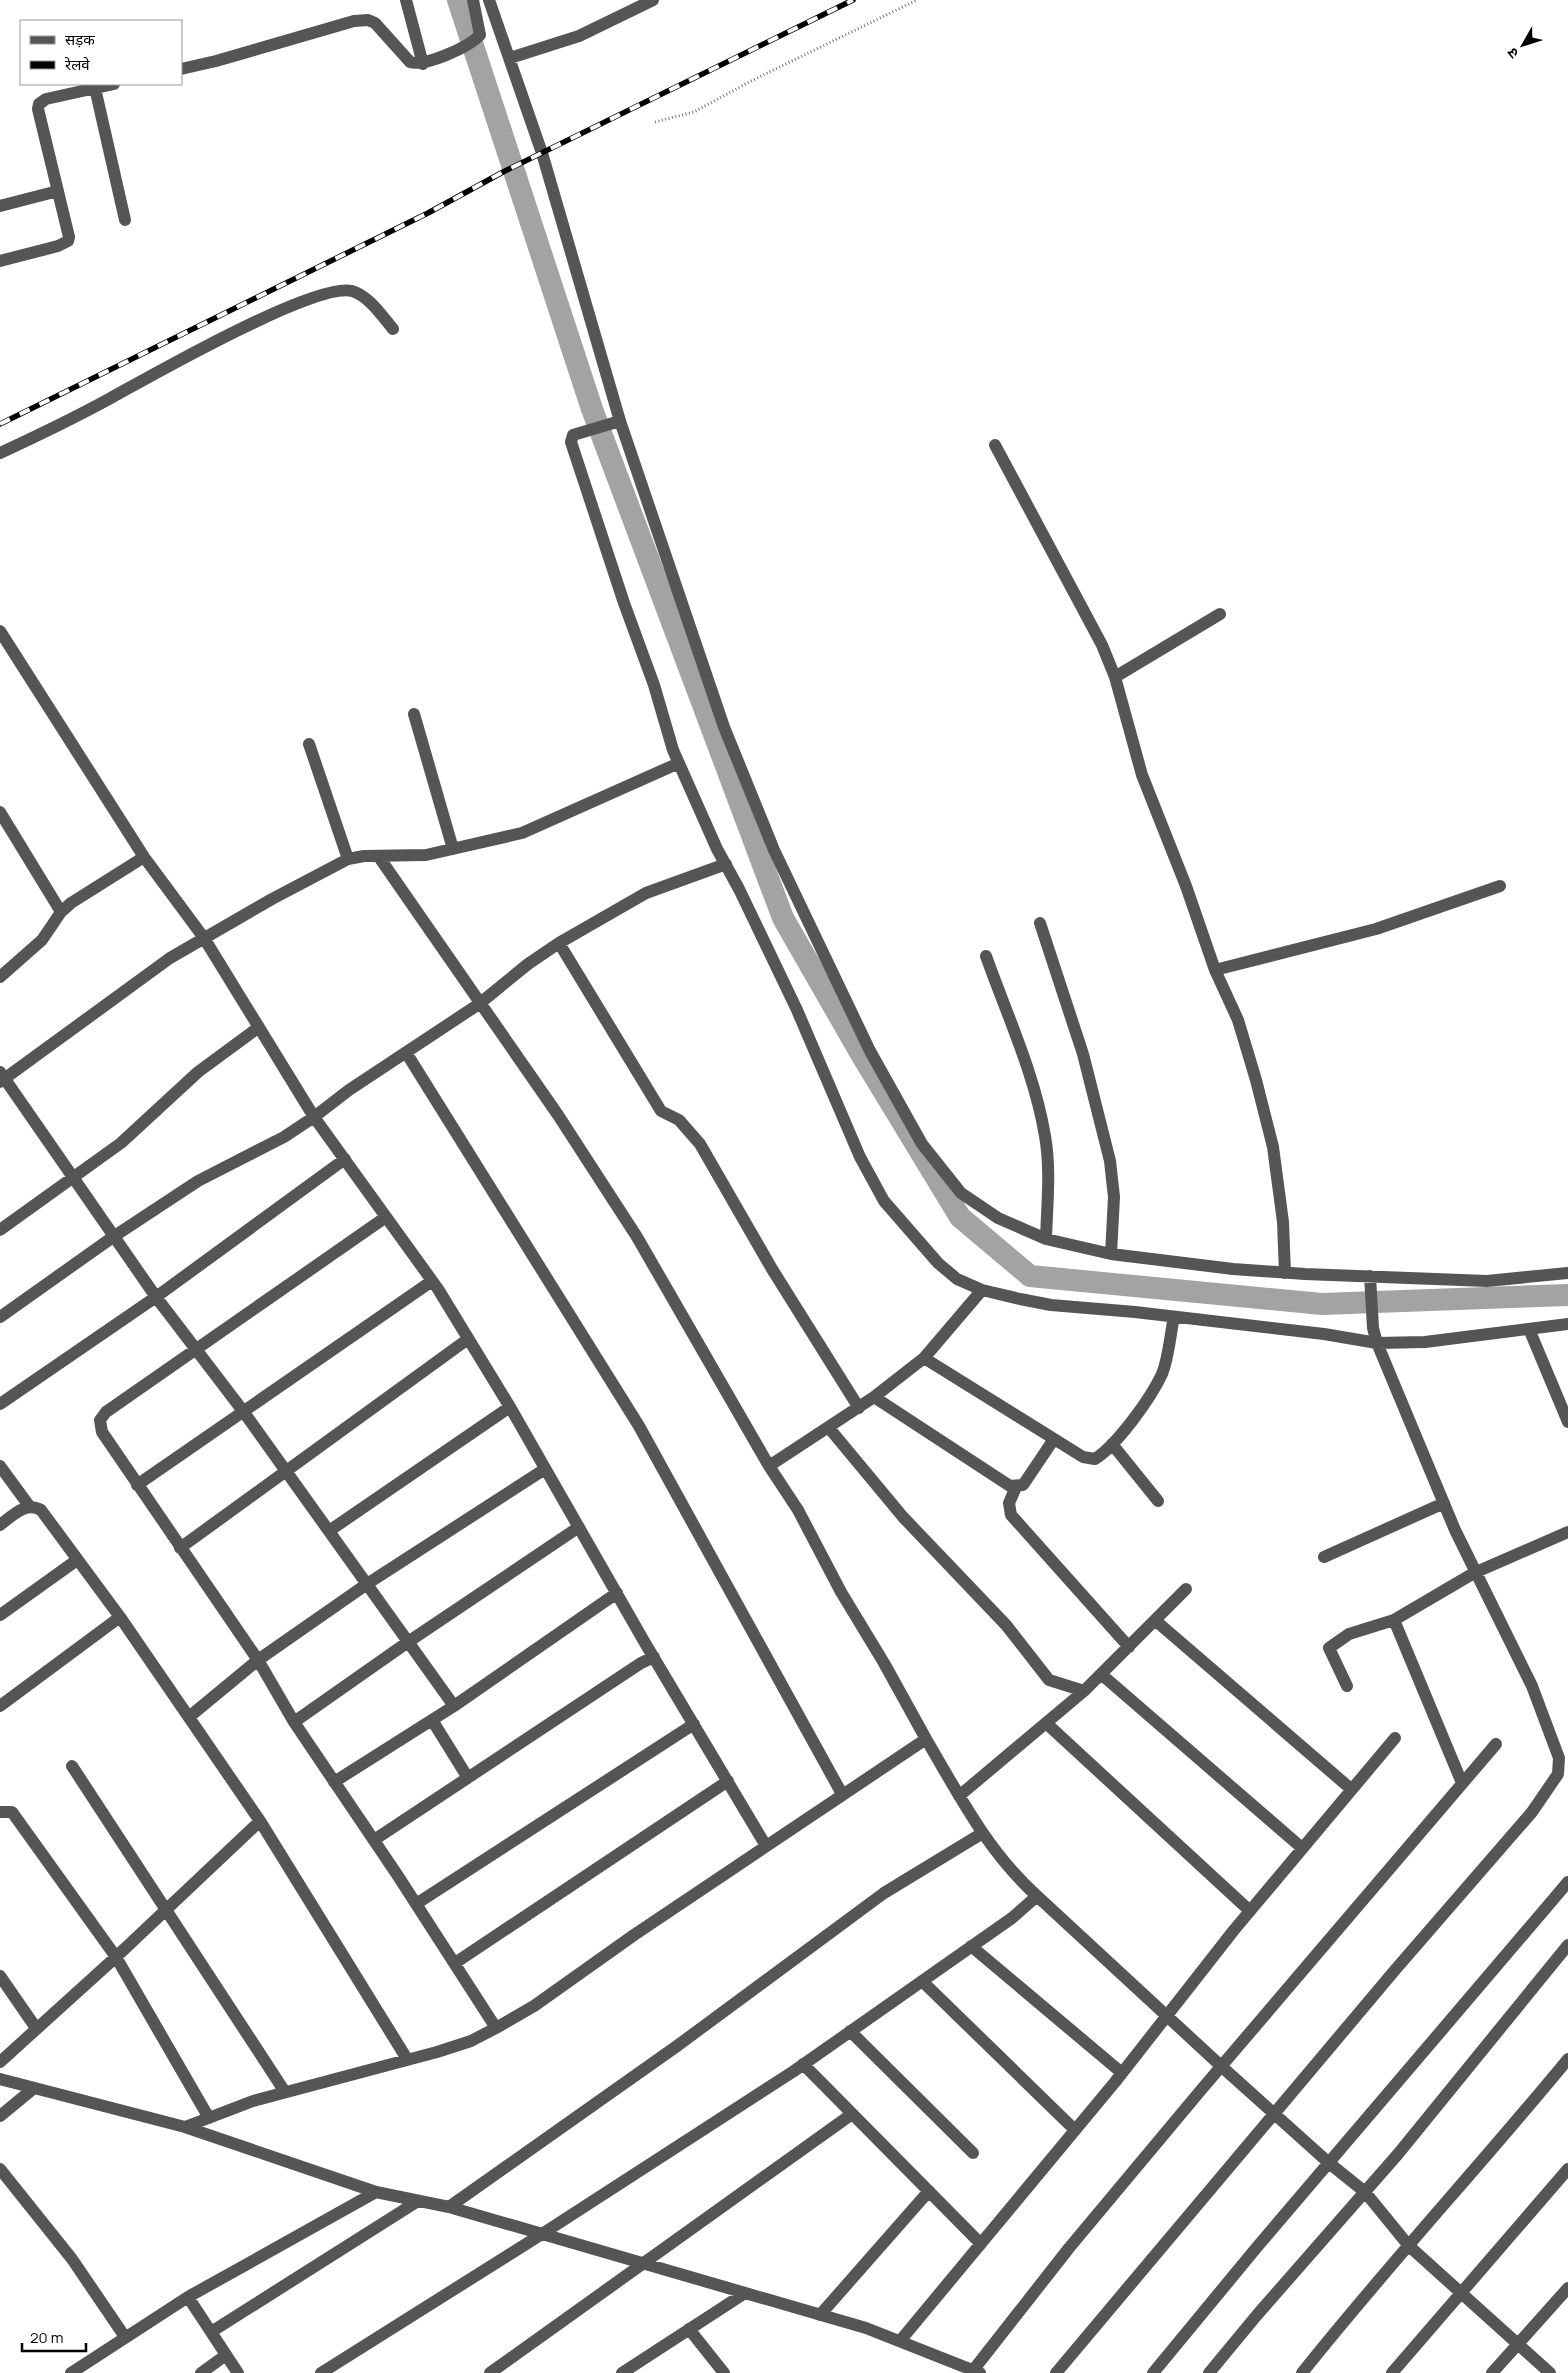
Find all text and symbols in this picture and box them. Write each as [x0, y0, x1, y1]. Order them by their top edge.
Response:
legend [20, 20, 182, 85]
north arrow [1498, 20, 1548, 70]
text: सड़क [65, 29, 95, 50]
text: उ [1502, 44, 1522, 63]
text: रेलवे [64, 54, 90, 75]
scale bar [22, 2320, 86, 2352]
text: 20 m [30, 2327, 63, 2348]

